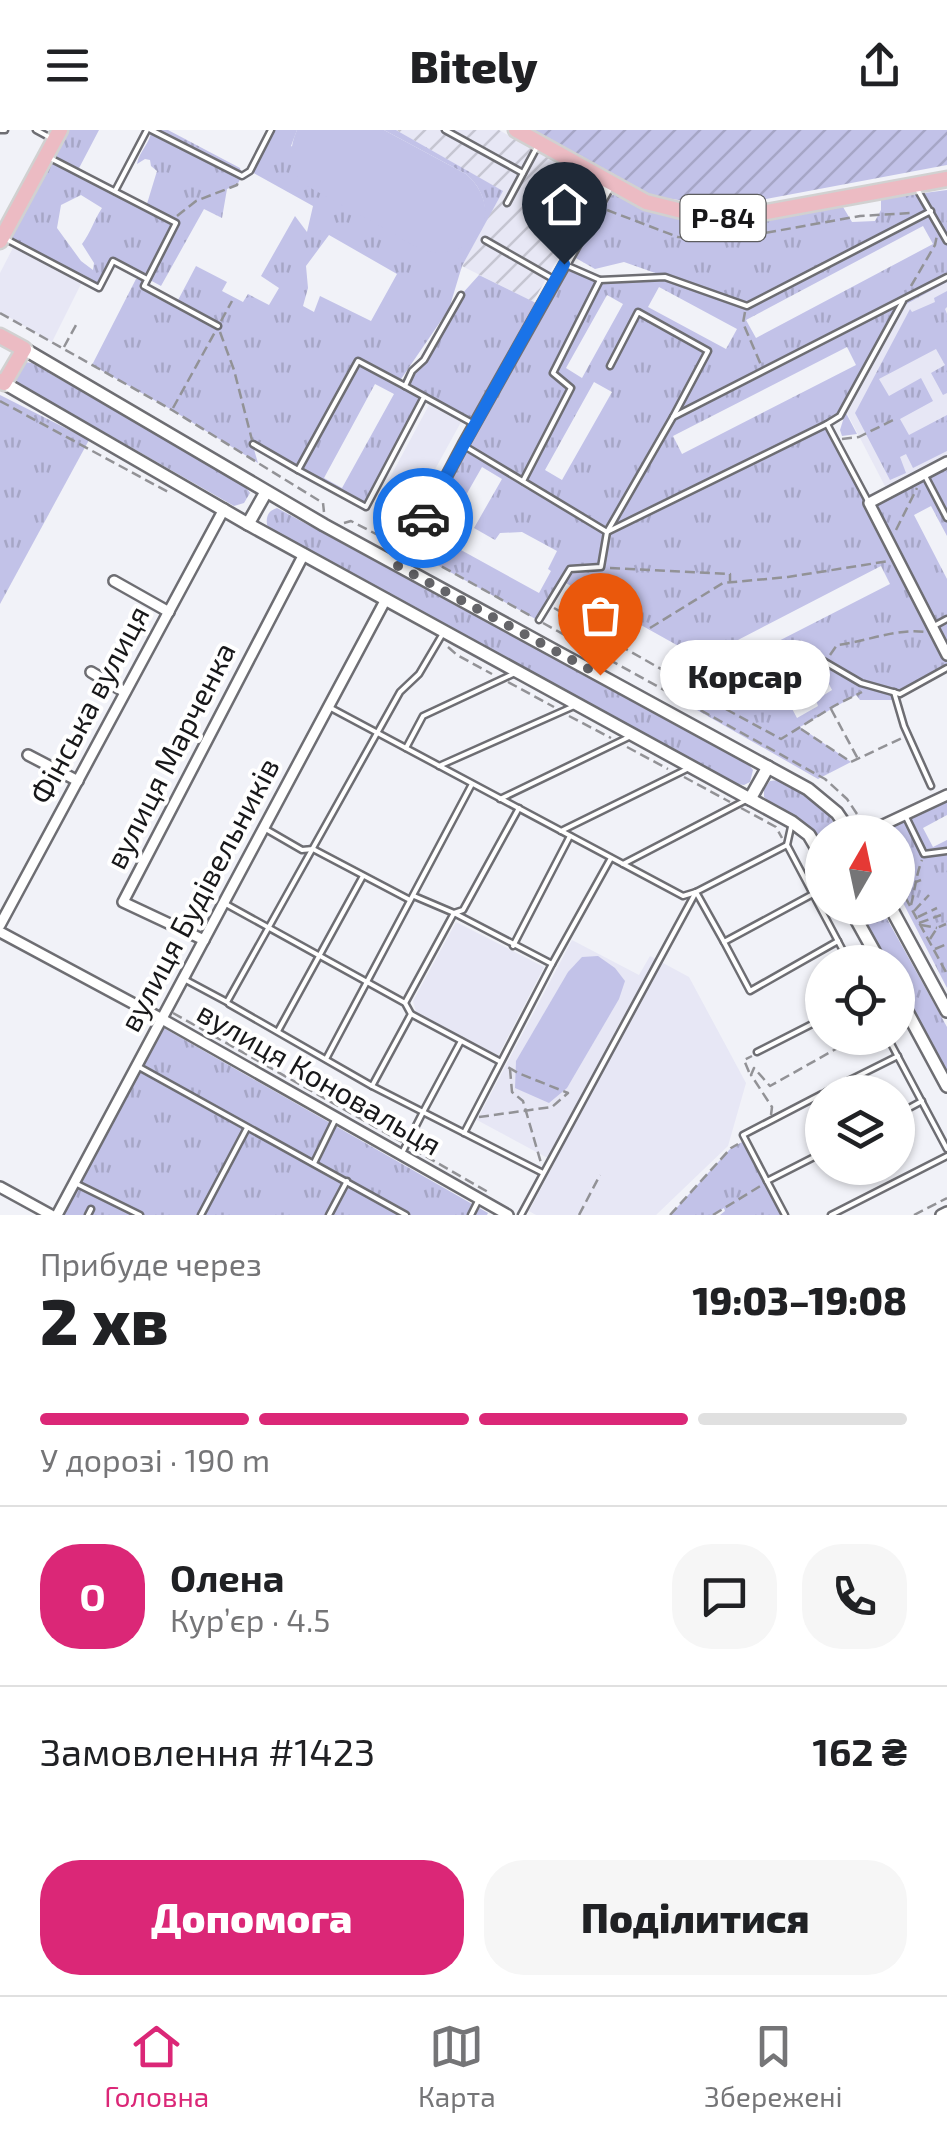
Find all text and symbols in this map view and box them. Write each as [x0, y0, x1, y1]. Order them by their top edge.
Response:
icon: menu [40, 38, 95, 93]
text: Bitely [409, 38, 538, 92]
icon: share [852, 38, 907, 93]
pin [522, 162, 607, 265]
icon: home [537, 177, 592, 232]
road number: Р-84 [680, 195, 766, 241]
courier [373, 468, 473, 568]
icon: car [396, 491, 451, 546]
pin [558, 573, 643, 676]
icon: bag [573, 588, 628, 643]
street label: Фінська вулиця [21, 599, 156, 810]
street label: вулиця Марченка [97, 636, 243, 875]
callout: Корсар [660, 640, 830, 710]
text: Корсар [688, 656, 802, 694]
street label: вулиця Будівельників [111, 751, 287, 1038]
north arrow [805, 815, 915, 925]
map controls [805, 815, 915, 1185]
button: locate [805, 945, 915, 1055]
street label: вулиця Коновальця [191, 993, 448, 1163]
button: layers [805, 1075, 915, 1185]
text: Прибуде через [40, 1244, 262, 1282]
text: 19:03–19:08 [692, 1277, 907, 1323]
text: 2 хв [40, 1280, 169, 1358]
text: У дорозі · 190 m [40, 1440, 270, 1478]
button: chat [672, 1544, 777, 1649]
button: phone [802, 1544, 907, 1649]
text: Олена [170, 1554, 285, 1600]
text: О [79, 1573, 106, 1619]
text: Кур’єр · 4.5 [170, 1600, 330, 1638]
text: Замовлення #1423 [40, 1728, 375, 1774]
text: 162 ₴ [813, 1728, 907, 1774]
button: Допомога [40, 1860, 464, 1975]
button: Поділитися [484, 1860, 907, 1975]
tab: Головна [104, 2019, 209, 2113]
tab: Карта [418, 2019, 496, 2113]
tab: Збережені [704, 2019, 843, 2113]

